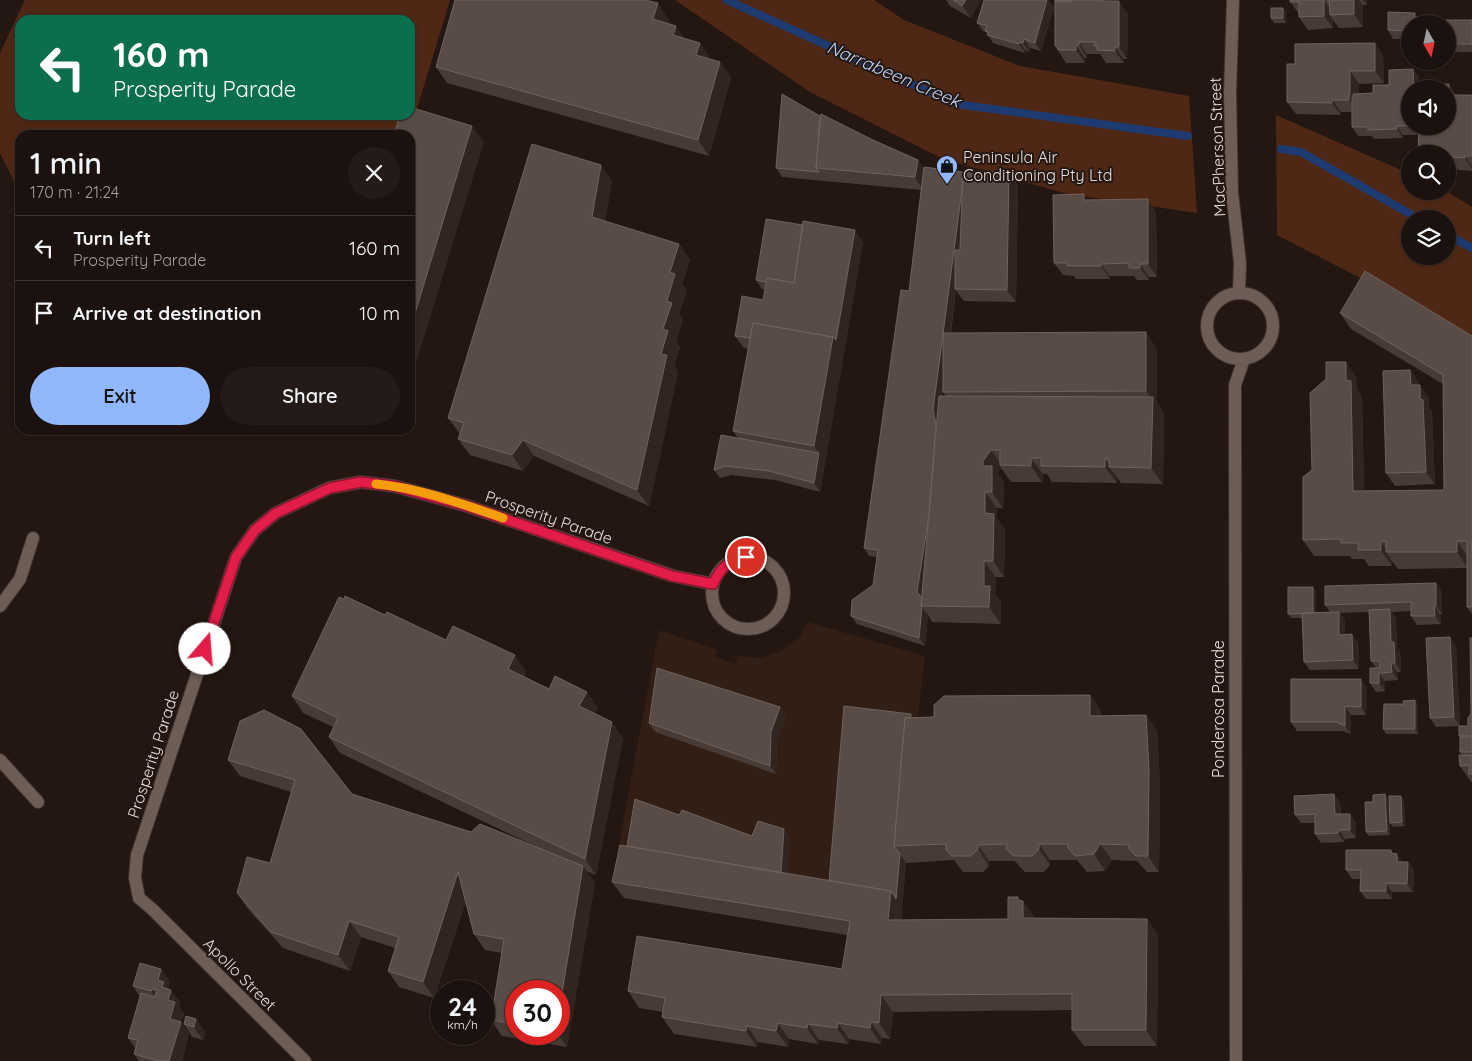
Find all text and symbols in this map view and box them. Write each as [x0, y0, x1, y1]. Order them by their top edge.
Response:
north arrow [1401, 15, 1456, 70]
map controls [1401, 15, 1456, 265]
text: 160 m [113, 32, 210, 76]
icon: left [30, 35, 95, 100]
water label: Narrabeen Creek [824, 35, 966, 113]
text: Prosperity Parade [113, 75, 296, 103]
street label: MacPherson Street [1205, 77, 1229, 217]
button: sound [1401, 80, 1456, 135]
text: 1 min [30, 144, 102, 182]
button: search [1401, 145, 1456, 200]
button: close [348, 147, 400, 199]
place label: Peninsula Air Conditioning Pty Ltd [963, 147, 1112, 185]
shop icon: Peninsula Air Conditioning Pty Ltd [935, 154, 959, 185]
text: 170 m · 21:24 [30, 182, 119, 202]
button: layers [1401, 210, 1456, 265]
text: Turn left [73, 226, 151, 250]
icon: left [30, 234, 58, 262]
text: 160 m [349, 236, 400, 260]
text: Prosperity Parade [73, 250, 206, 270]
icon: arrive [30, 299, 58, 327]
text: Arrive at destination [73, 301, 262, 325]
text: 10 m [359, 301, 400, 325]
button: Exit [30, 367, 210, 425]
button: Share [220, 367, 400, 425]
street label: Prosperity Parade [483, 486, 615, 548]
pin [725, 536, 767, 578]
icon: arrive [732, 543, 760, 571]
position arrow [178, 622, 230, 674]
street label: Ponderosa Parade [1208, 640, 1228, 778]
street label: Prosperity Parade [123, 688, 183, 820]
street label: Apollo Street [199, 933, 281, 1015]
speed limit sign: 30 [505, 980, 570, 1045]
text: 24 [448, 991, 477, 1022]
text: km/h [447, 1017, 478, 1032]

